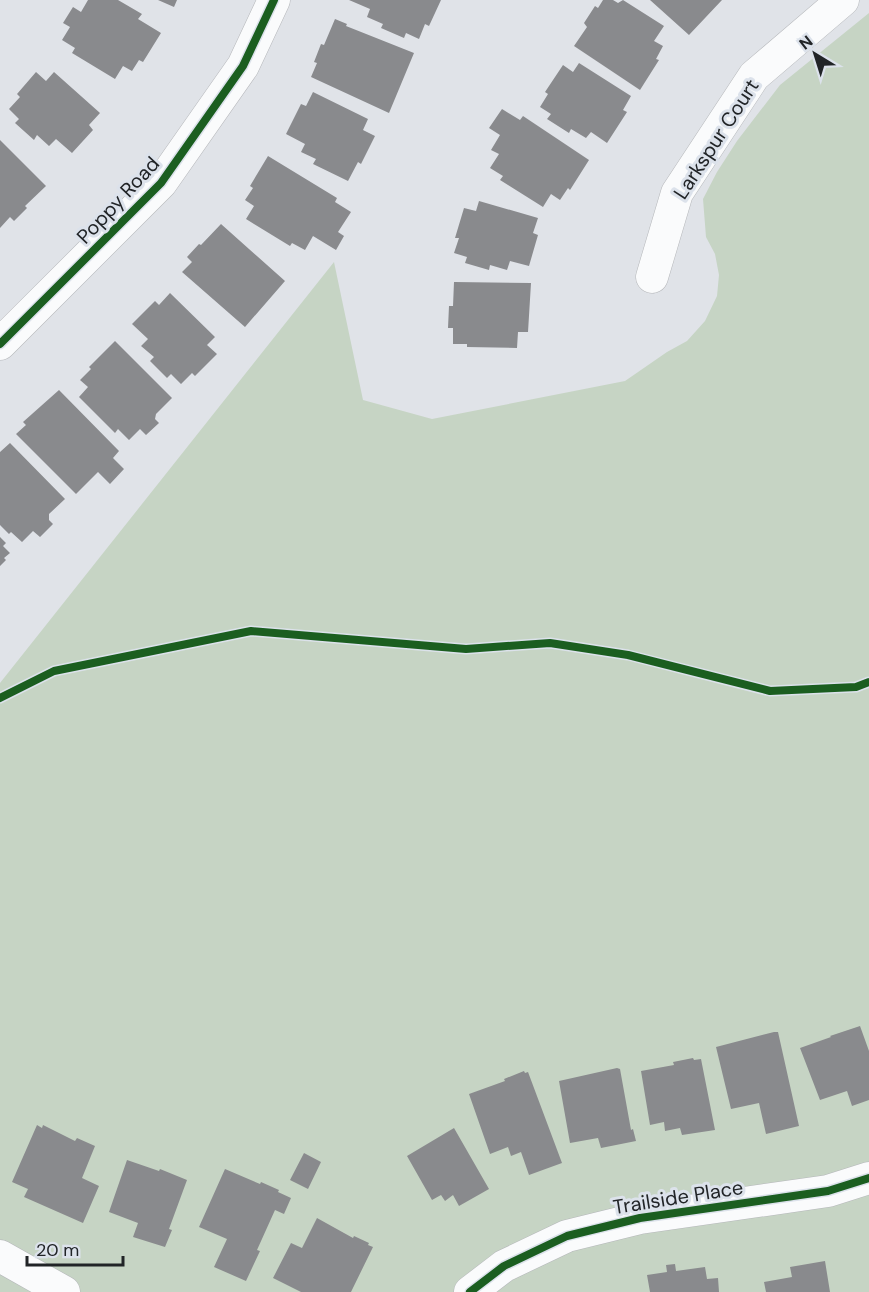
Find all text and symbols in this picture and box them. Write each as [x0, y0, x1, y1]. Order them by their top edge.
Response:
north arrow [785, 24, 845, 84]
text: N [795, 31, 817, 54]
street label: Larkspur Court [668, 74, 765, 204]
street label: Poppy Road [71, 151, 165, 249]
street label: Trailside Place [611, 1174, 745, 1220]
scale bar [27, 1229, 123, 1267]
text: 20 m [36, 1238, 79, 1262]

